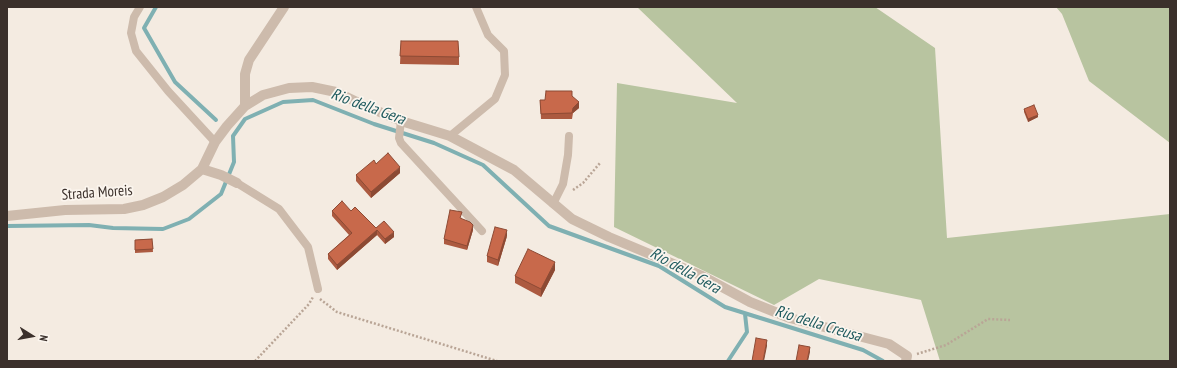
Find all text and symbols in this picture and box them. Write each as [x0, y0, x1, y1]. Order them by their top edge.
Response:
water label: Rio della Gera [328, 85, 408, 129]
street label: Strada Moreis [61, 182, 133, 204]
water label: Rio della Gera [646, 244, 724, 298]
water label: Rio della Creusa [773, 302, 863, 346]
north arrow [12, 316, 52, 356]
text: N [36, 334, 51, 343]

